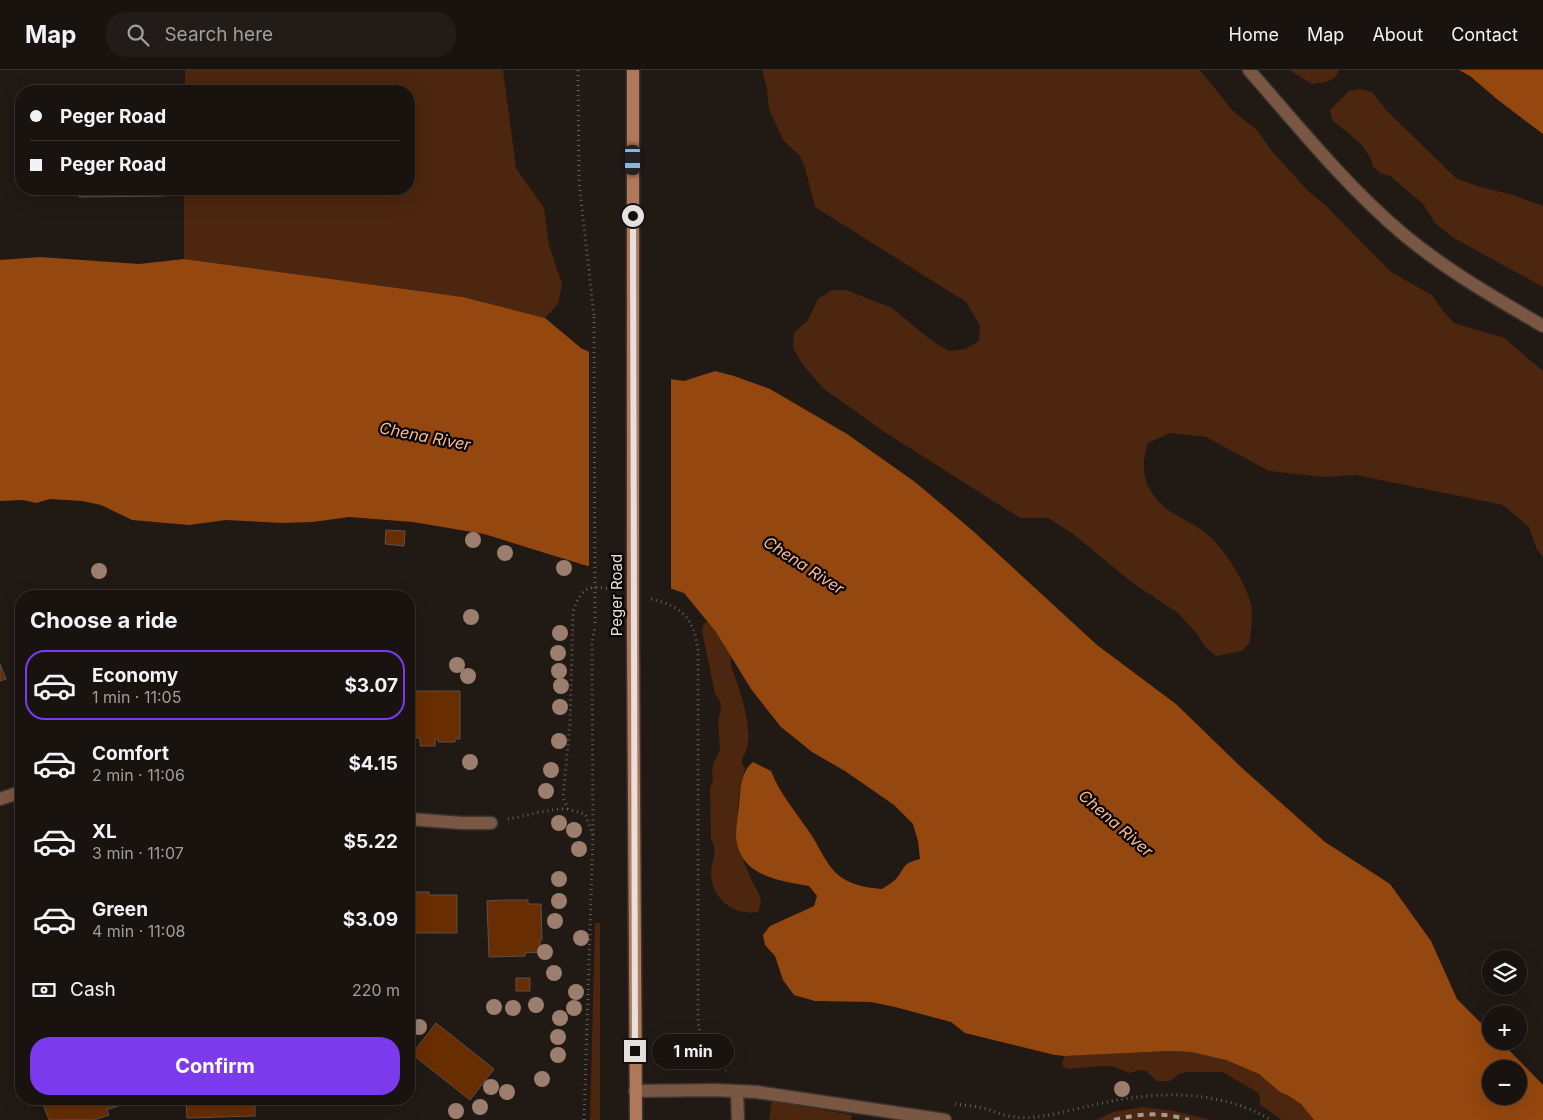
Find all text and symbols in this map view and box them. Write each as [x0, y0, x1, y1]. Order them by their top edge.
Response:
search box [106, 12, 456, 57]
text: Map [25, 20, 76, 49]
icon: search [124, 21, 152, 49]
text: Search here [164, 23, 273, 46]
text: Home [1229, 24, 1279, 45]
text: Map [1307, 24, 1344, 45]
text: About [1372, 24, 1423, 45]
text: Contact [1451, 24, 1518, 45]
text: Peger Road [60, 105, 166, 128]
car [625, 145, 640, 175]
text: Peger Road [60, 153, 166, 176]
route start [622, 205, 644, 227]
water label: Chena River [378, 417, 473, 455]
water label: Chena River [760, 531, 849, 599]
street label: Peger Road [607, 554, 626, 636]
text: Choose a ride [30, 607, 178, 633]
icon: car [32, 663, 77, 708]
text: Economy [92, 664, 178, 687]
text: $3.07 [344, 674, 398, 697]
text: 1 min · 11:05 [92, 687, 181, 707]
icon: car [32, 741, 77, 786]
text: Comfort [92, 742, 169, 765]
text: $4.15 [348, 752, 398, 775]
text: 2 min · 11:06 [92, 765, 185, 785]
water label: Chena River [1075, 785, 1158, 861]
icon: car [32, 819, 77, 864]
text: XL [92, 820, 117, 843]
text: $5.22 [344, 830, 398, 853]
text: 3 min · 11:07 [92, 843, 184, 863]
icon: car [32, 897, 77, 942]
text: Green [92, 898, 148, 921]
text: $3.09 [343, 908, 398, 931]
text: 4 min · 11:08 [92, 921, 185, 941]
map controls [1482, 950, 1527, 1105]
button: layers [1482, 950, 1527, 995]
icon: cash [30, 976, 58, 1004]
text: Cash [70, 978, 116, 1001]
text: 220 m [352, 980, 400, 1000]
button: + [1482, 1005, 1527, 1050]
callout: 1 min [652, 1034, 735, 1068]
button: Confirm [30, 1037, 400, 1095]
route end [624, 1040, 646, 1062]
text: 1 min [673, 1041, 713, 1061]
button: − [1482, 1060, 1527, 1105]

